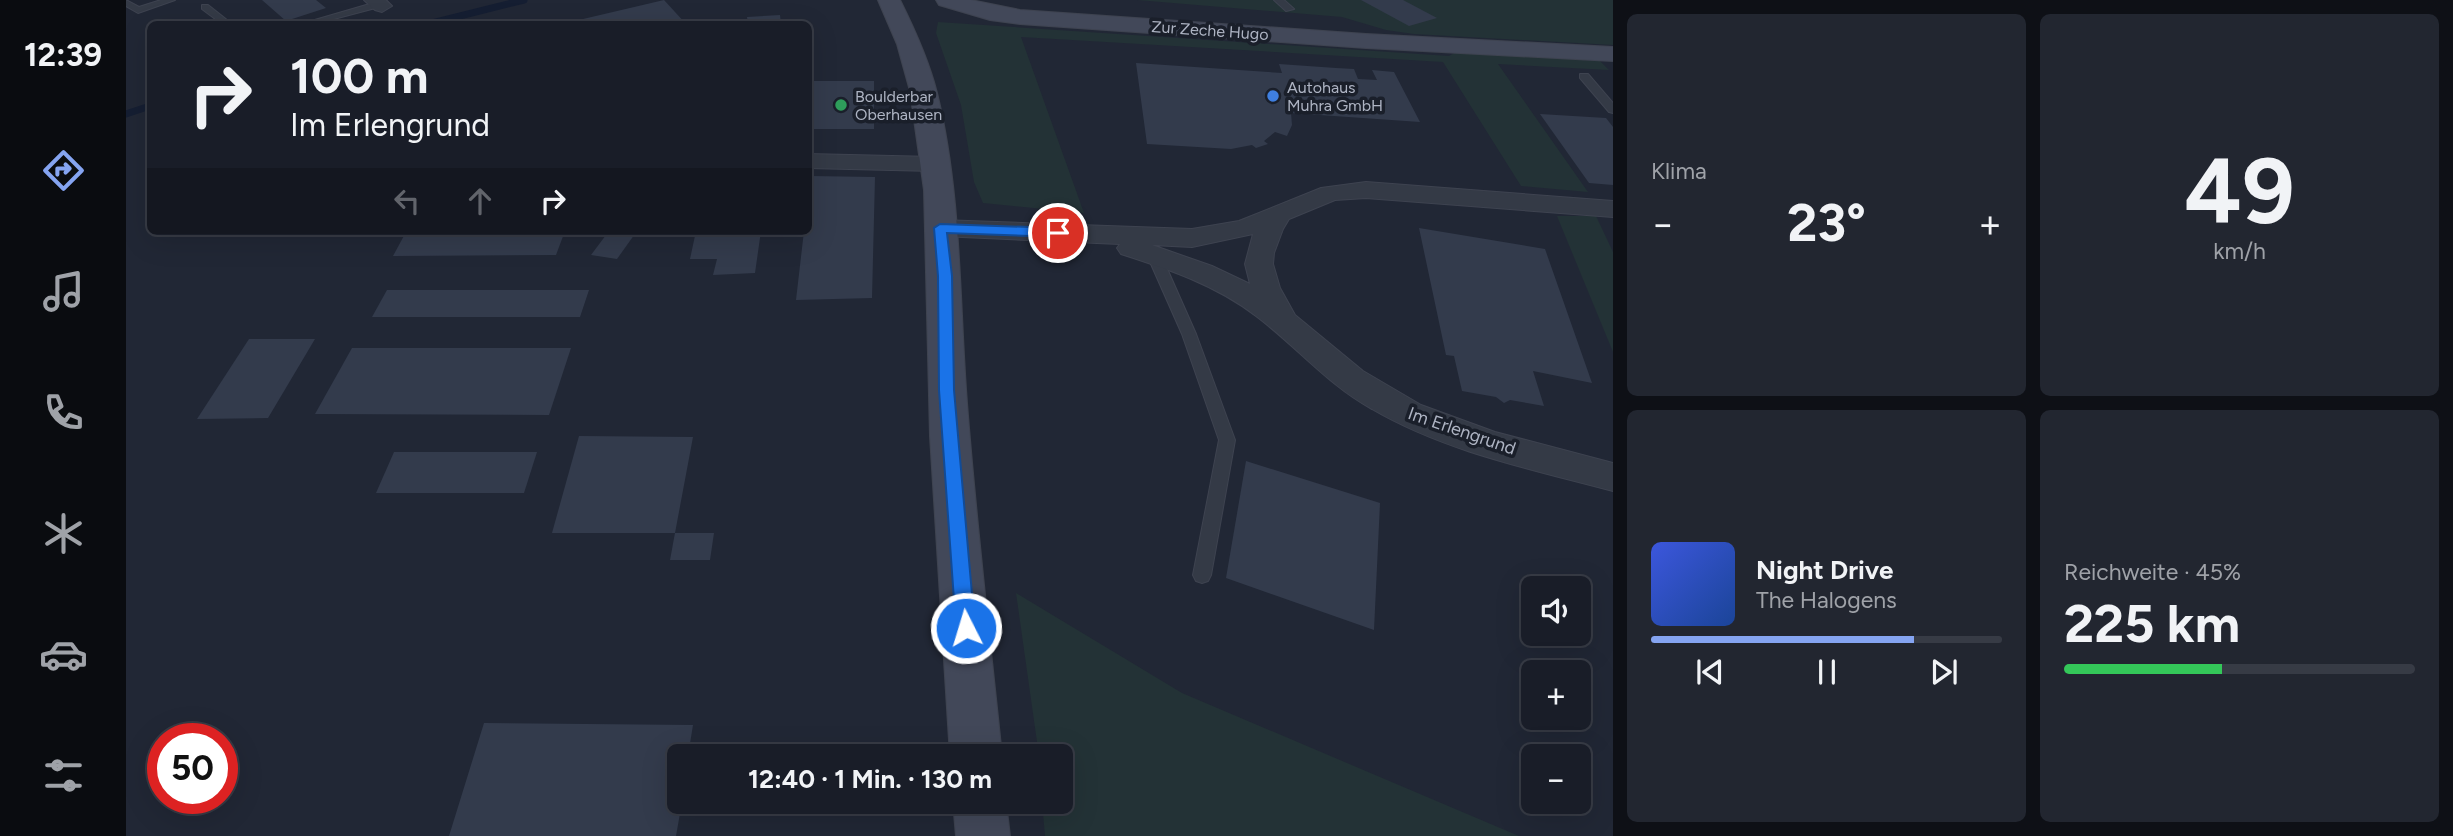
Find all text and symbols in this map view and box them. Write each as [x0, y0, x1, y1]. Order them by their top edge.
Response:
street label: Zur Zeche Hugo [1151, 17, 1269, 44]
text: 12:39 [24, 36, 102, 74]
text: 100 m [290, 46, 429, 105]
icon: right [175, 49, 266, 140]
place label: Autohaus Muhra GmbH [1287, 78, 1383, 115]
place label: Boulderbar Oberhausen [855, 87, 942, 124]
marker: Autohaus Muhra GmbH [1265, 88, 1281, 104]
marker: Boulderbar Oberhausen [833, 97, 849, 113]
text: Im Erlengrund [290, 106, 490, 144]
text: 49 [2184, 137, 2295, 246]
icon: directions [39, 146, 88, 195]
text: Klima [1651, 157, 1707, 185]
icon: left [388, 182, 426, 220]
icon: ahead [461, 182, 499, 220]
icon: right [534, 182, 572, 220]
text: 23° [1787, 192, 1866, 254]
text: − [1651, 201, 1675, 247]
text: + [1978, 201, 2002, 247]
pin [1028, 203, 1088, 263]
icon: arrive [1039, 214, 1077, 252]
text: km/h [2213, 237, 2266, 265]
icon: music [39, 267, 88, 316]
icon: phone [39, 388, 88, 437]
street label: Im Erlengrund [1405, 402, 1519, 460]
icon: climate [39, 509, 88, 558]
text: Night Drive [1756, 554, 1893, 586]
text: Reichweite · 45% [2064, 558, 2241, 586]
map controls [1521, 576, 1591, 814]
button: sound [1521, 576, 1591, 646]
text: The Halogens [1756, 586, 1897, 614]
position arrow [929, 591, 1003, 665]
text: 225 km [2064, 593, 2240, 655]
icon: car [39, 630, 88, 679]
icon: previous [1691, 653, 1729, 691]
icon: pause [1808, 653, 1846, 691]
icon: next [1925, 653, 1963, 691]
button: + [1521, 660, 1591, 730]
speed limit sign: 50 [147, 723, 238, 814]
button: − [1521, 744, 1591, 814]
icon: filters [39, 751, 88, 800]
text: 12:40 · 1 Min. · 130 m [748, 763, 992, 795]

